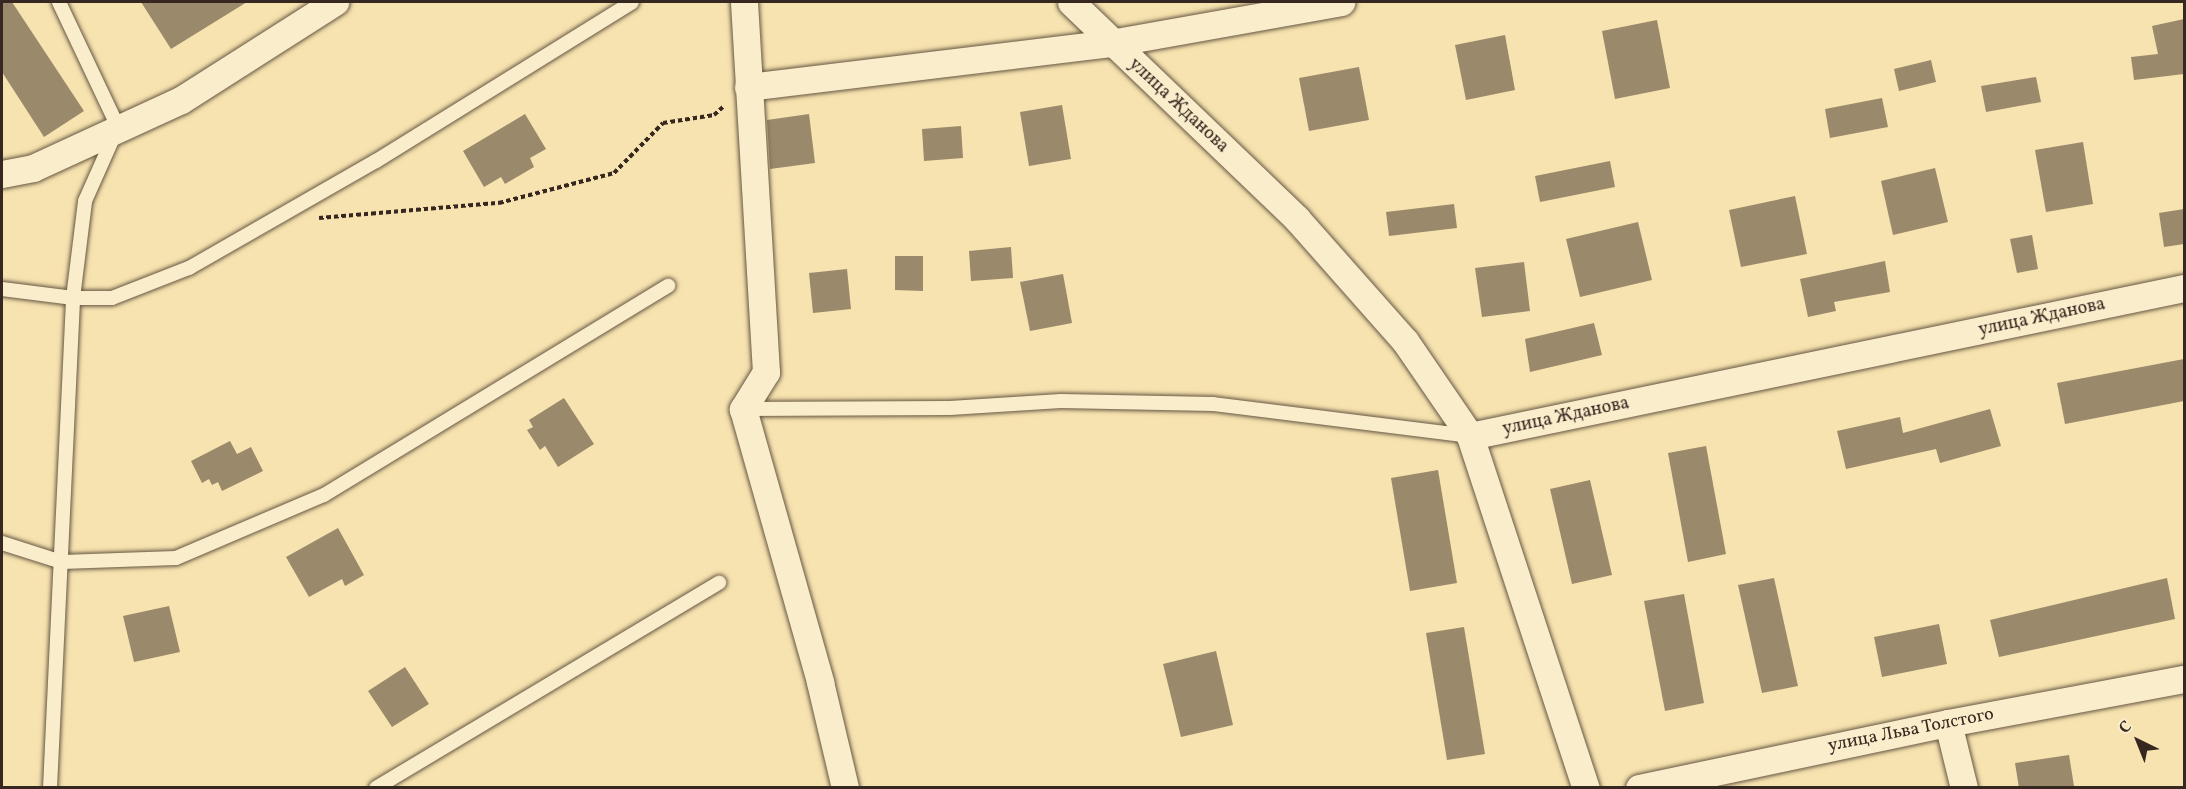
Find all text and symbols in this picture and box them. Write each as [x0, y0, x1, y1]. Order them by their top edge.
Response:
street label: улица Жданова [1123, 54, 1233, 158]
street label: улица Жданова [1977, 294, 2107, 342]
street label: улица Жданова [1501, 393, 1631, 441]
street label: улица Льва Толстого [1826, 704, 1996, 758]
north arrow [2108, 711, 2168, 771]
text: С [2114, 716, 2137, 739]

